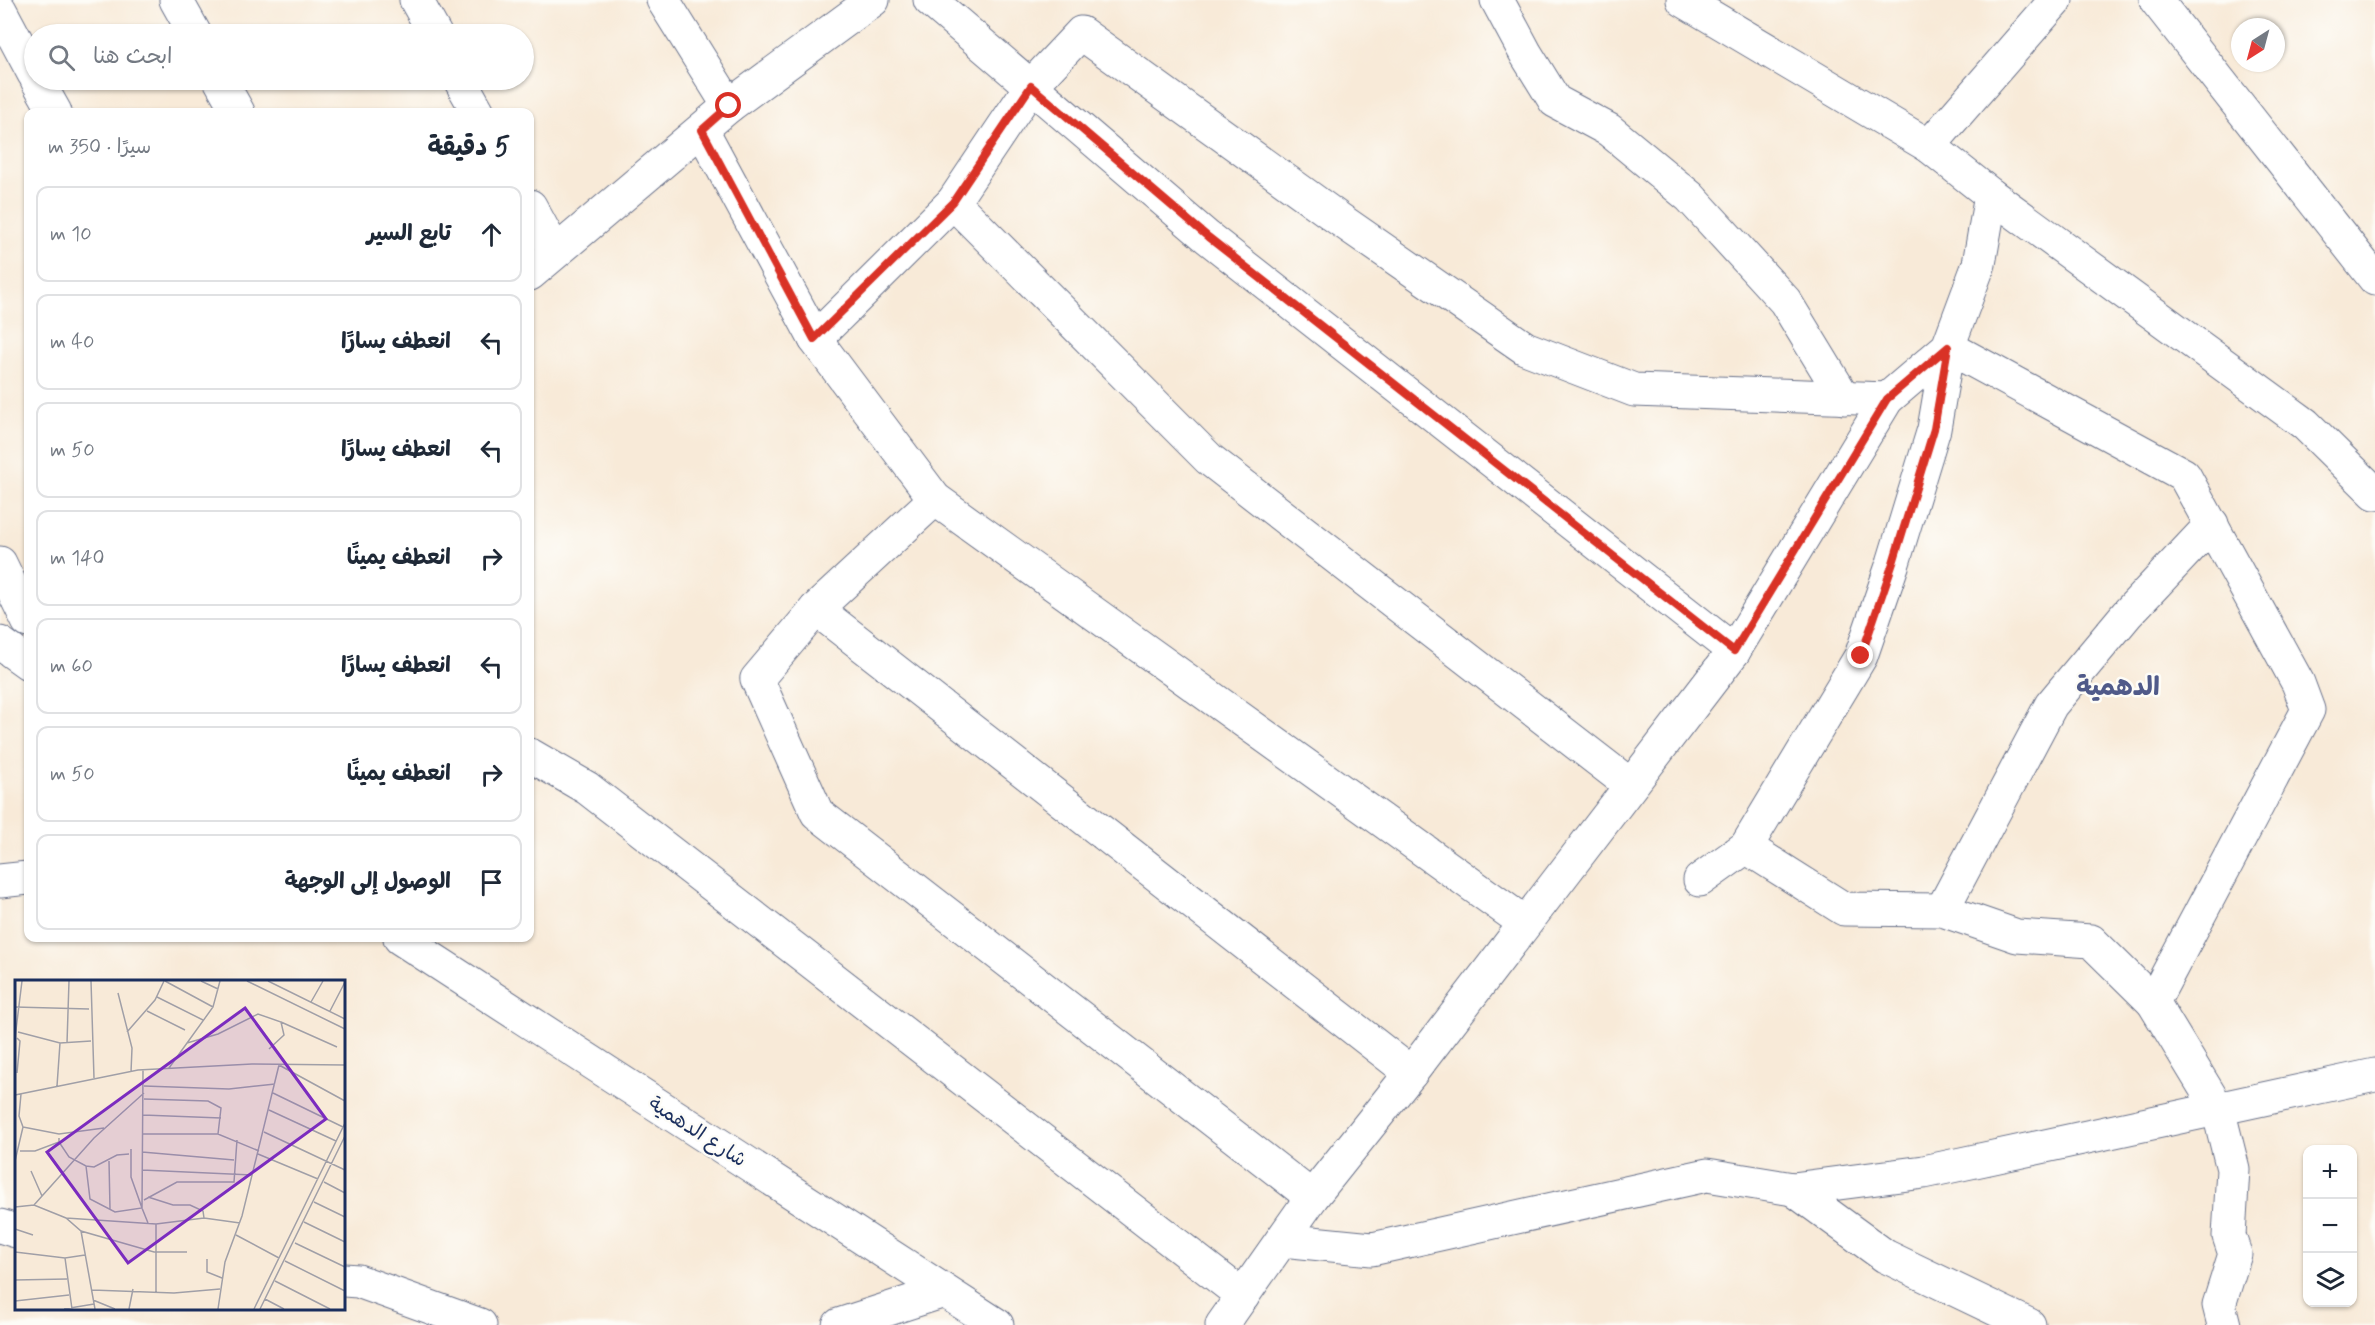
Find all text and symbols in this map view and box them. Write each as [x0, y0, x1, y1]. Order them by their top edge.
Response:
north arrow [2231, 18, 2285, 72]
search box [24, 24, 534, 90]
icon: search [45, 41, 78, 74]
text: ابحث هنا [93, 43, 173, 71]
route start [715, 92, 741, 118]
text: 5 دقيقة [427, 131, 510, 165]
text: سيرًا · 350 m [48, 134, 151, 161]
icon: ahead [475, 218, 508, 251]
text: تابع السير [367, 220, 451, 248]
text: 10 m [50, 221, 92, 248]
icon: left [475, 326, 508, 359]
text: انعطف يسارًا [341, 328, 451, 356]
text: 40 m [50, 329, 94, 356]
icon: left [475, 434, 508, 467]
text: انعطف يسارًا [341, 436, 451, 464]
text: 50 m [50, 437, 95, 464]
icon: right [475, 542, 508, 575]
text: انعطف يمينًا [347, 544, 451, 572]
text: 140 m [50, 545, 104, 572]
route end [1847, 642, 1873, 668]
icon: left [475, 650, 508, 683]
text: انعطف يسارًا [341, 652, 451, 680]
text: 60 m [50, 653, 93, 680]
district label: الدهمية [2076, 671, 2160, 705]
icon: right [475, 758, 508, 791]
text: انعطف يمينًا [347, 760, 451, 788]
text: 50 m [50, 761, 95, 788]
icon: arrive [475, 866, 508, 899]
text: الوصول إلى الوجهة [284, 868, 451, 896]
inset map [15, 980, 345, 1310]
street label: شارع الدهمية [643, 1091, 751, 1174]
map controls [2303, 1145, 2357, 1307]
button: + [2303, 1145, 2357, 1199]
button: − [2303, 1199, 2357, 1253]
button: layers [2303, 1253, 2357, 1307]

